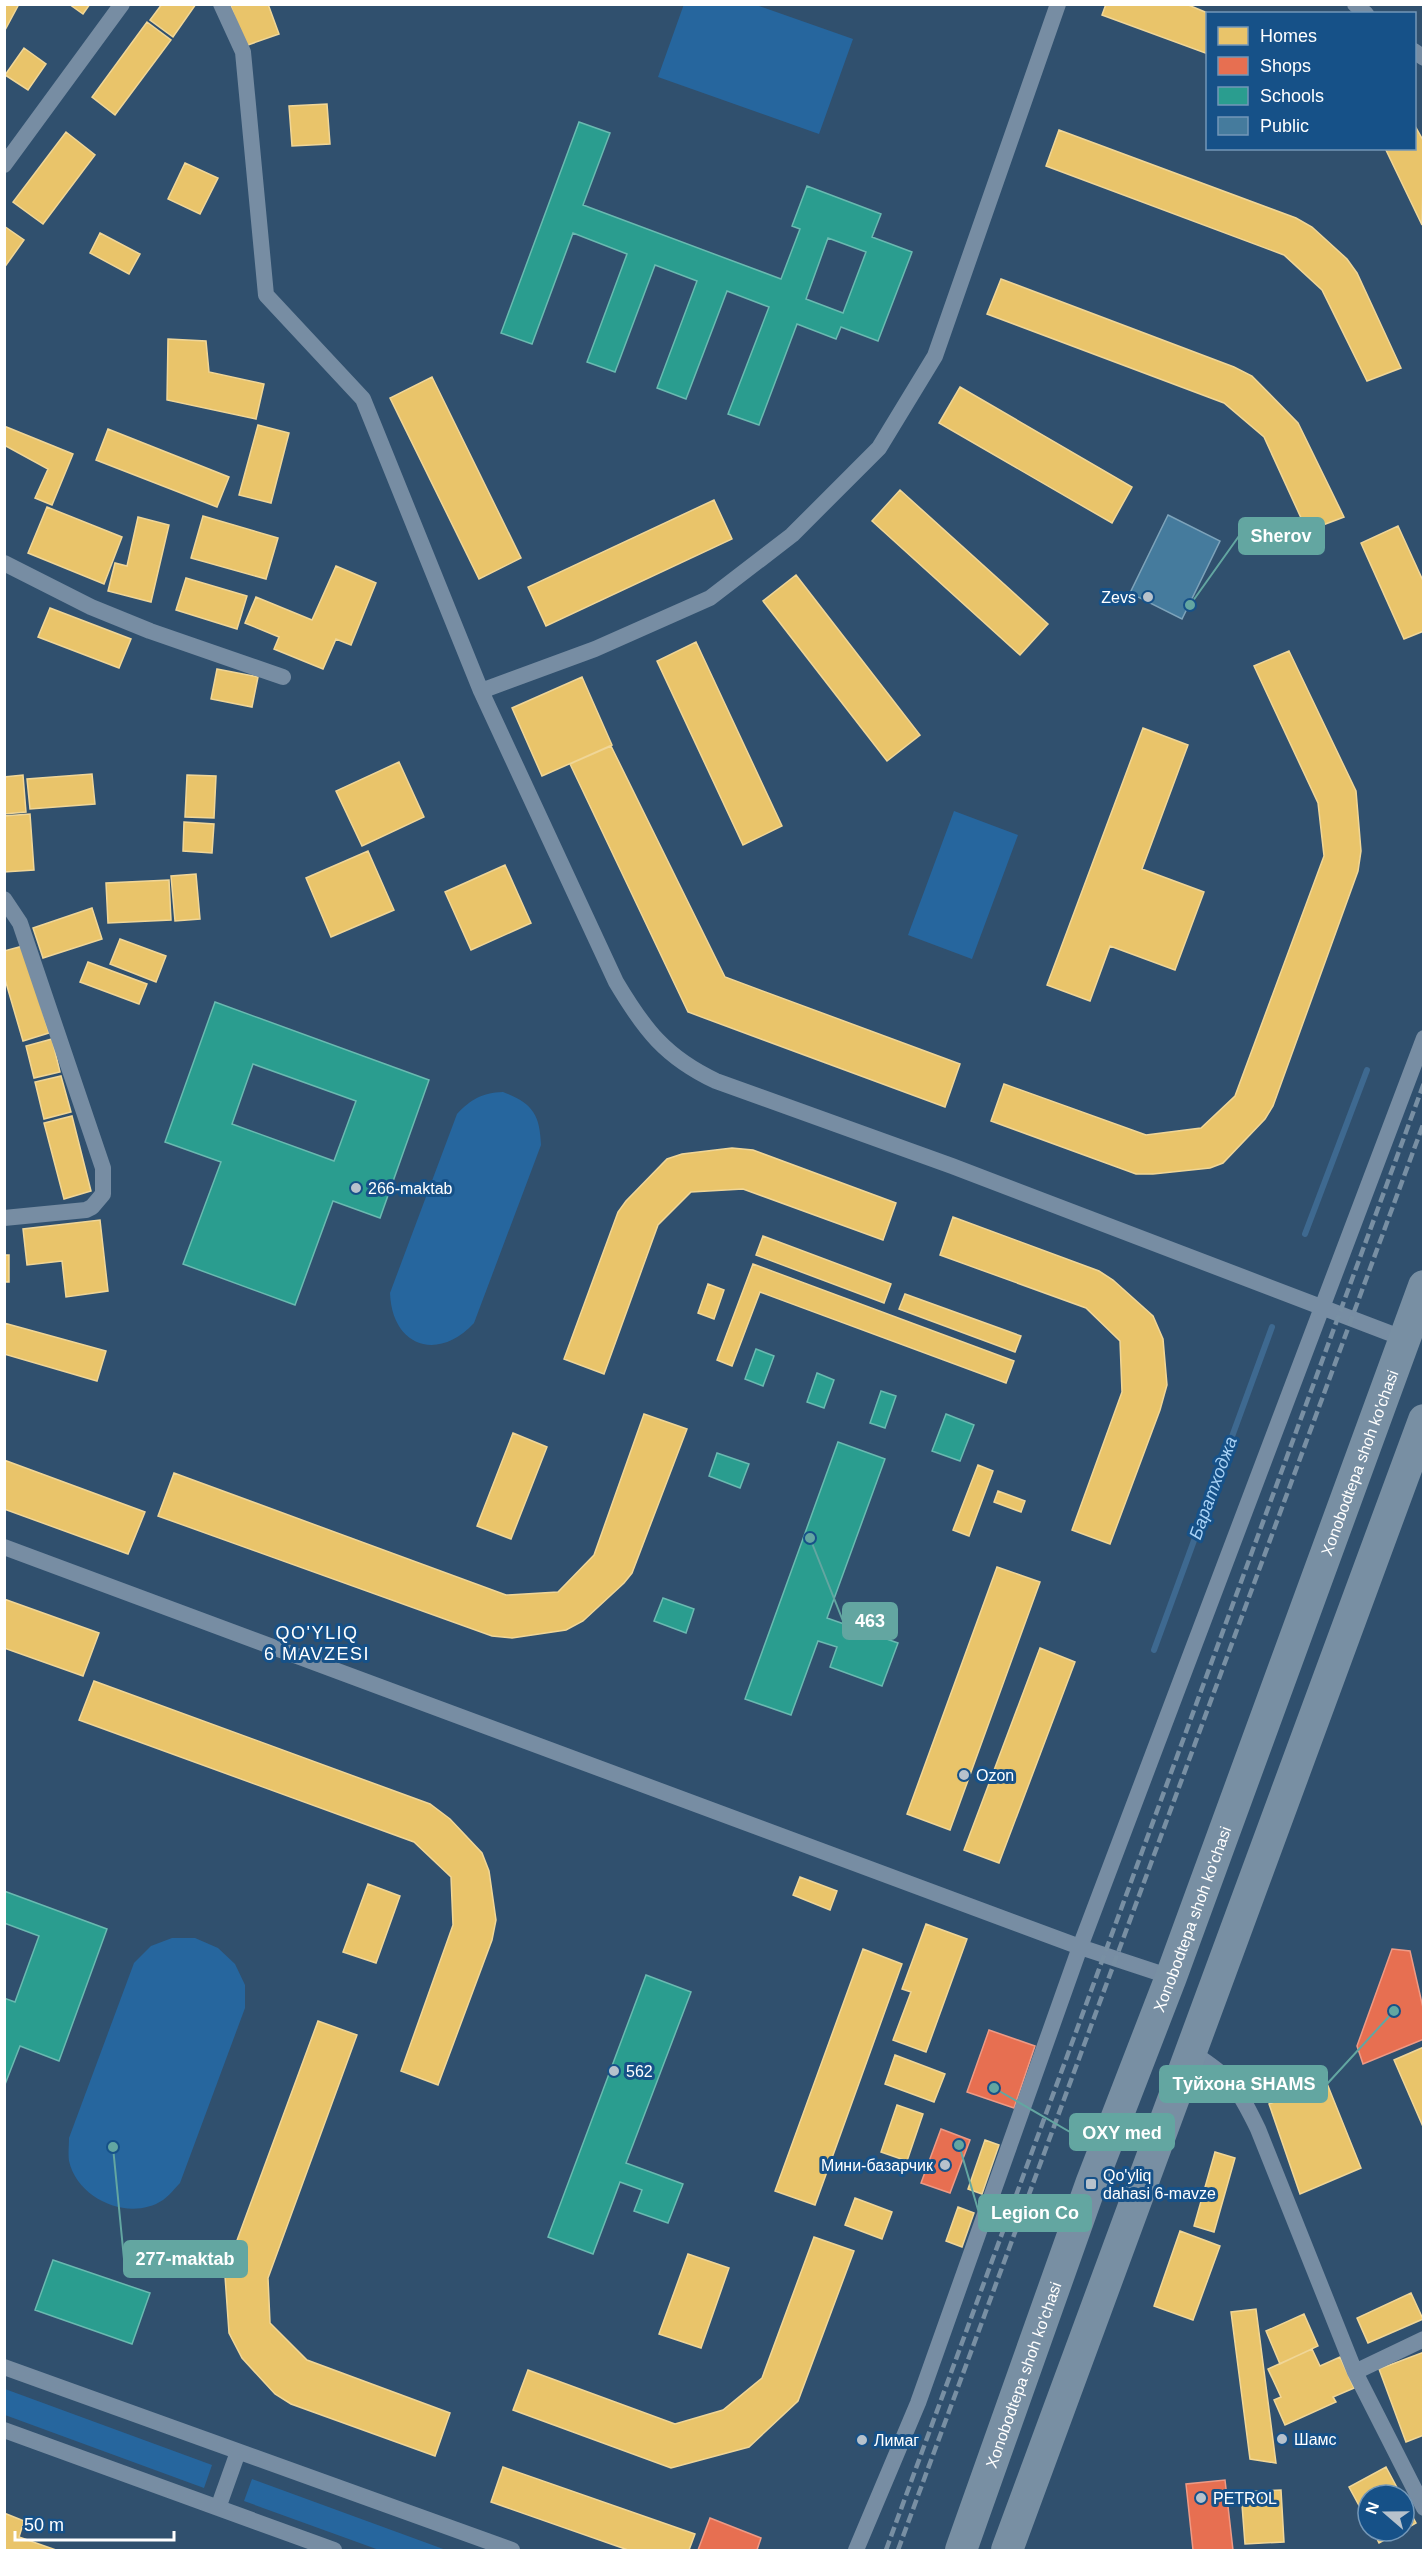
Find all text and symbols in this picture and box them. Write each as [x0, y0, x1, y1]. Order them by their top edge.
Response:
legend [1206, 12, 1416, 150]
text: Homes [1260, 26, 1317, 46]
text: Shops [1260, 56, 1311, 76]
text: Schools [1260, 86, 1324, 106]
text: Public [1260, 116, 1309, 136]
callout: Sherov [1239, 518, 1324, 554]
text: Sherov [1250, 526, 1312, 546]
place label: Zevs [1101, 589, 1136, 606]
marker: Zevs [1141, 590, 1155, 604]
place label: 266-maktab [368, 1180, 453, 1197]
marker: 266-maktab [349, 1181, 363, 1195]
street label: Xonobodtepa shoh ko'chasi [1318, 1368, 1401, 1558]
water label: Баратходжа [1185, 1434, 1241, 1542]
callout: 463 [843, 1603, 897, 1639]
text: 463 [855, 1611, 885, 1631]
district label: QO'YLIQ 6 MAVZESI [264, 1623, 370, 1664]
place label: Ozon [976, 1767, 1014, 1784]
marker: Ozon [957, 1768, 971, 1782]
street label: Xonobodtepa shoh ko'chasi [1150, 1824, 1234, 2014]
place label: 562 [626, 2063, 653, 2080]
marker: 562 [607, 2064, 621, 2078]
callout: Туйхона SHAMS [1160, 2066, 1327, 2102]
text: Туйхона SHAMS [1173, 2074, 1315, 2094]
callout: OXY med [1070, 2114, 1174, 2150]
text: OXY med [1082, 2123, 1162, 2143]
place label: Мини-базарчик [821, 2157, 934, 2174]
marker: Мини-базарчик [938, 2158, 952, 2172]
place label: Qo'yliq dahasi 6-mavze [1103, 2167, 1216, 2202]
marker: Qo'yliq dahasi 6-mavze [1084, 2177, 1098, 2191]
callout: Legion Co [979, 2195, 1091, 2231]
text: Legion Co [991, 2203, 1079, 2223]
callout: 277-maktab [124, 2241, 247, 2277]
text: 277-maktab [135, 2249, 235, 2269]
street label: Xonobodtepa shoh ko'chasi [982, 2279, 1064, 2470]
place label: Шамс [1294, 2431, 1337, 2448]
place label: Лимаг [874, 2432, 919, 2449]
marker: Шамс [1275, 2432, 1289, 2446]
marker: Лимаг [855, 2433, 869, 2447]
north arrow [1356, 2483, 1416, 2543]
place label: PETROL [1213, 2490, 1277, 2507]
marker: PETROL [1194, 2491, 1208, 2505]
text: N [1362, 2500, 1382, 2516]
scale bar [15, 2504, 174, 2542]
text: 50 m [24, 2515, 64, 2535]

